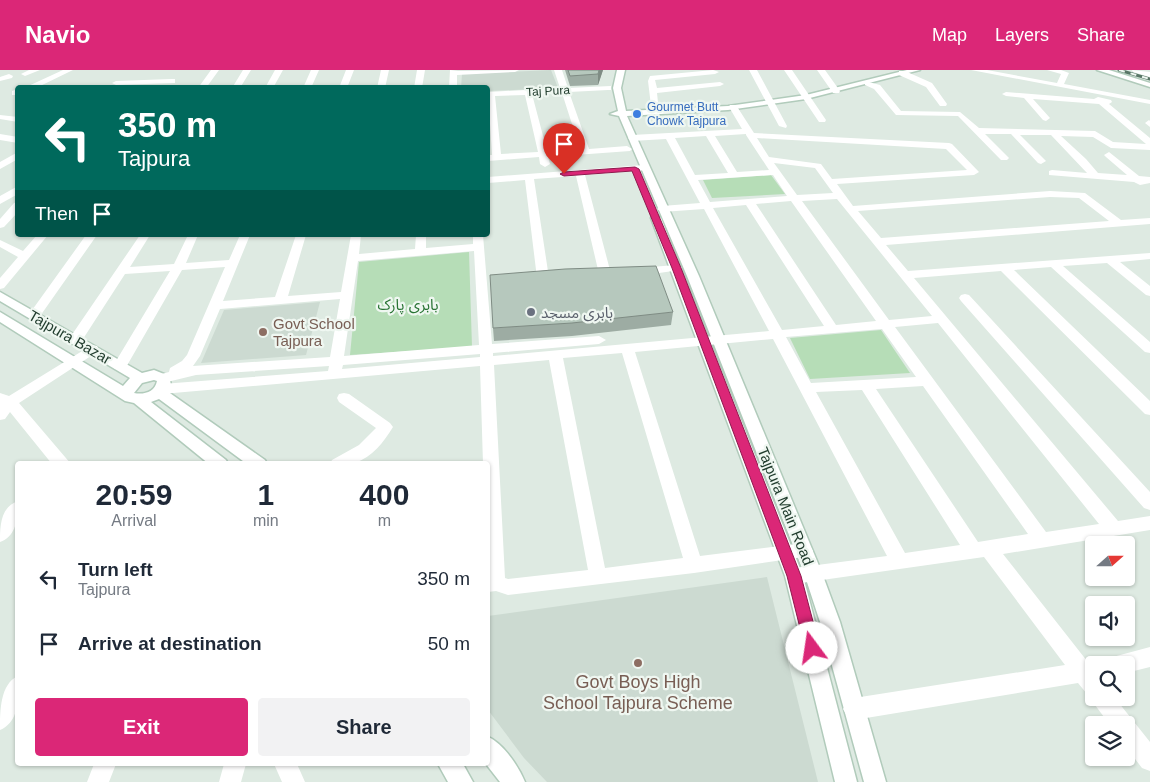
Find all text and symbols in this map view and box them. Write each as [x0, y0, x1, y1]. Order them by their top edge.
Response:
text: Navio [25, 21, 90, 48]
text: Map [932, 25, 967, 45]
text: Layers [995, 25, 1049, 45]
text: Share [1077, 25, 1125, 45]
street label: Taj Pura [526, 83, 571, 99]
place label: Gourmet Butt Chowk Tajpura [647, 100, 726, 128]
icon: left [35, 105, 100, 170]
text: 350 m [118, 105, 217, 144]
marker: Gourmet Butt Chowk Tajpura [631, 108, 643, 120]
pin [543, 123, 585, 174]
icon: arrive [550, 130, 578, 158]
text: Tajpura [118, 146, 190, 171]
icon: arrive [88, 200, 116, 228]
text: Then [35, 203, 78, 224]
park label: بابری پارک [378, 296, 438, 315]
place label: بابری مسجد [541, 304, 613, 322]
street label: Tajpura Bazar [26, 306, 114, 368]
marker: بابری مسجد [525, 306, 537, 318]
place label: Govt School Tajpura [273, 315, 355, 349]
marker: Govt School Tajpura [257, 326, 269, 338]
street label: Tajpura Main Road [755, 444, 817, 568]
text: 20:59 [96, 478, 172, 511]
text: 1 [257, 478, 274, 511]
text: 400 [359, 478, 409, 511]
text: Arrival [111, 512, 157, 529]
text: min [253, 512, 279, 529]
text: m [378, 512, 391, 529]
north arrow [1085, 536, 1135, 586]
map controls [1085, 536, 1135, 766]
text: Turn left [78, 559, 153, 580]
icon: left [35, 565, 63, 593]
text: 350 m [417, 568, 470, 589]
text: Tajpura [78, 581, 130, 598]
button: sound [1085, 596, 1135, 646]
position arrow [785, 621, 837, 673]
icon: arrive [35, 630, 63, 658]
text: Arrive at destination [78, 633, 262, 654]
text: 50 m [428, 633, 470, 654]
button: search [1085, 656, 1135, 706]
marker: Govt Boys High School Tajpura Scheme [632, 657, 644, 669]
place label: Govt Boys High School Tajpura Scheme [543, 672, 733, 713]
button: Exit [35, 698, 248, 756]
button: Share [258, 698, 470, 756]
button: layers [1085, 716, 1135, 766]

